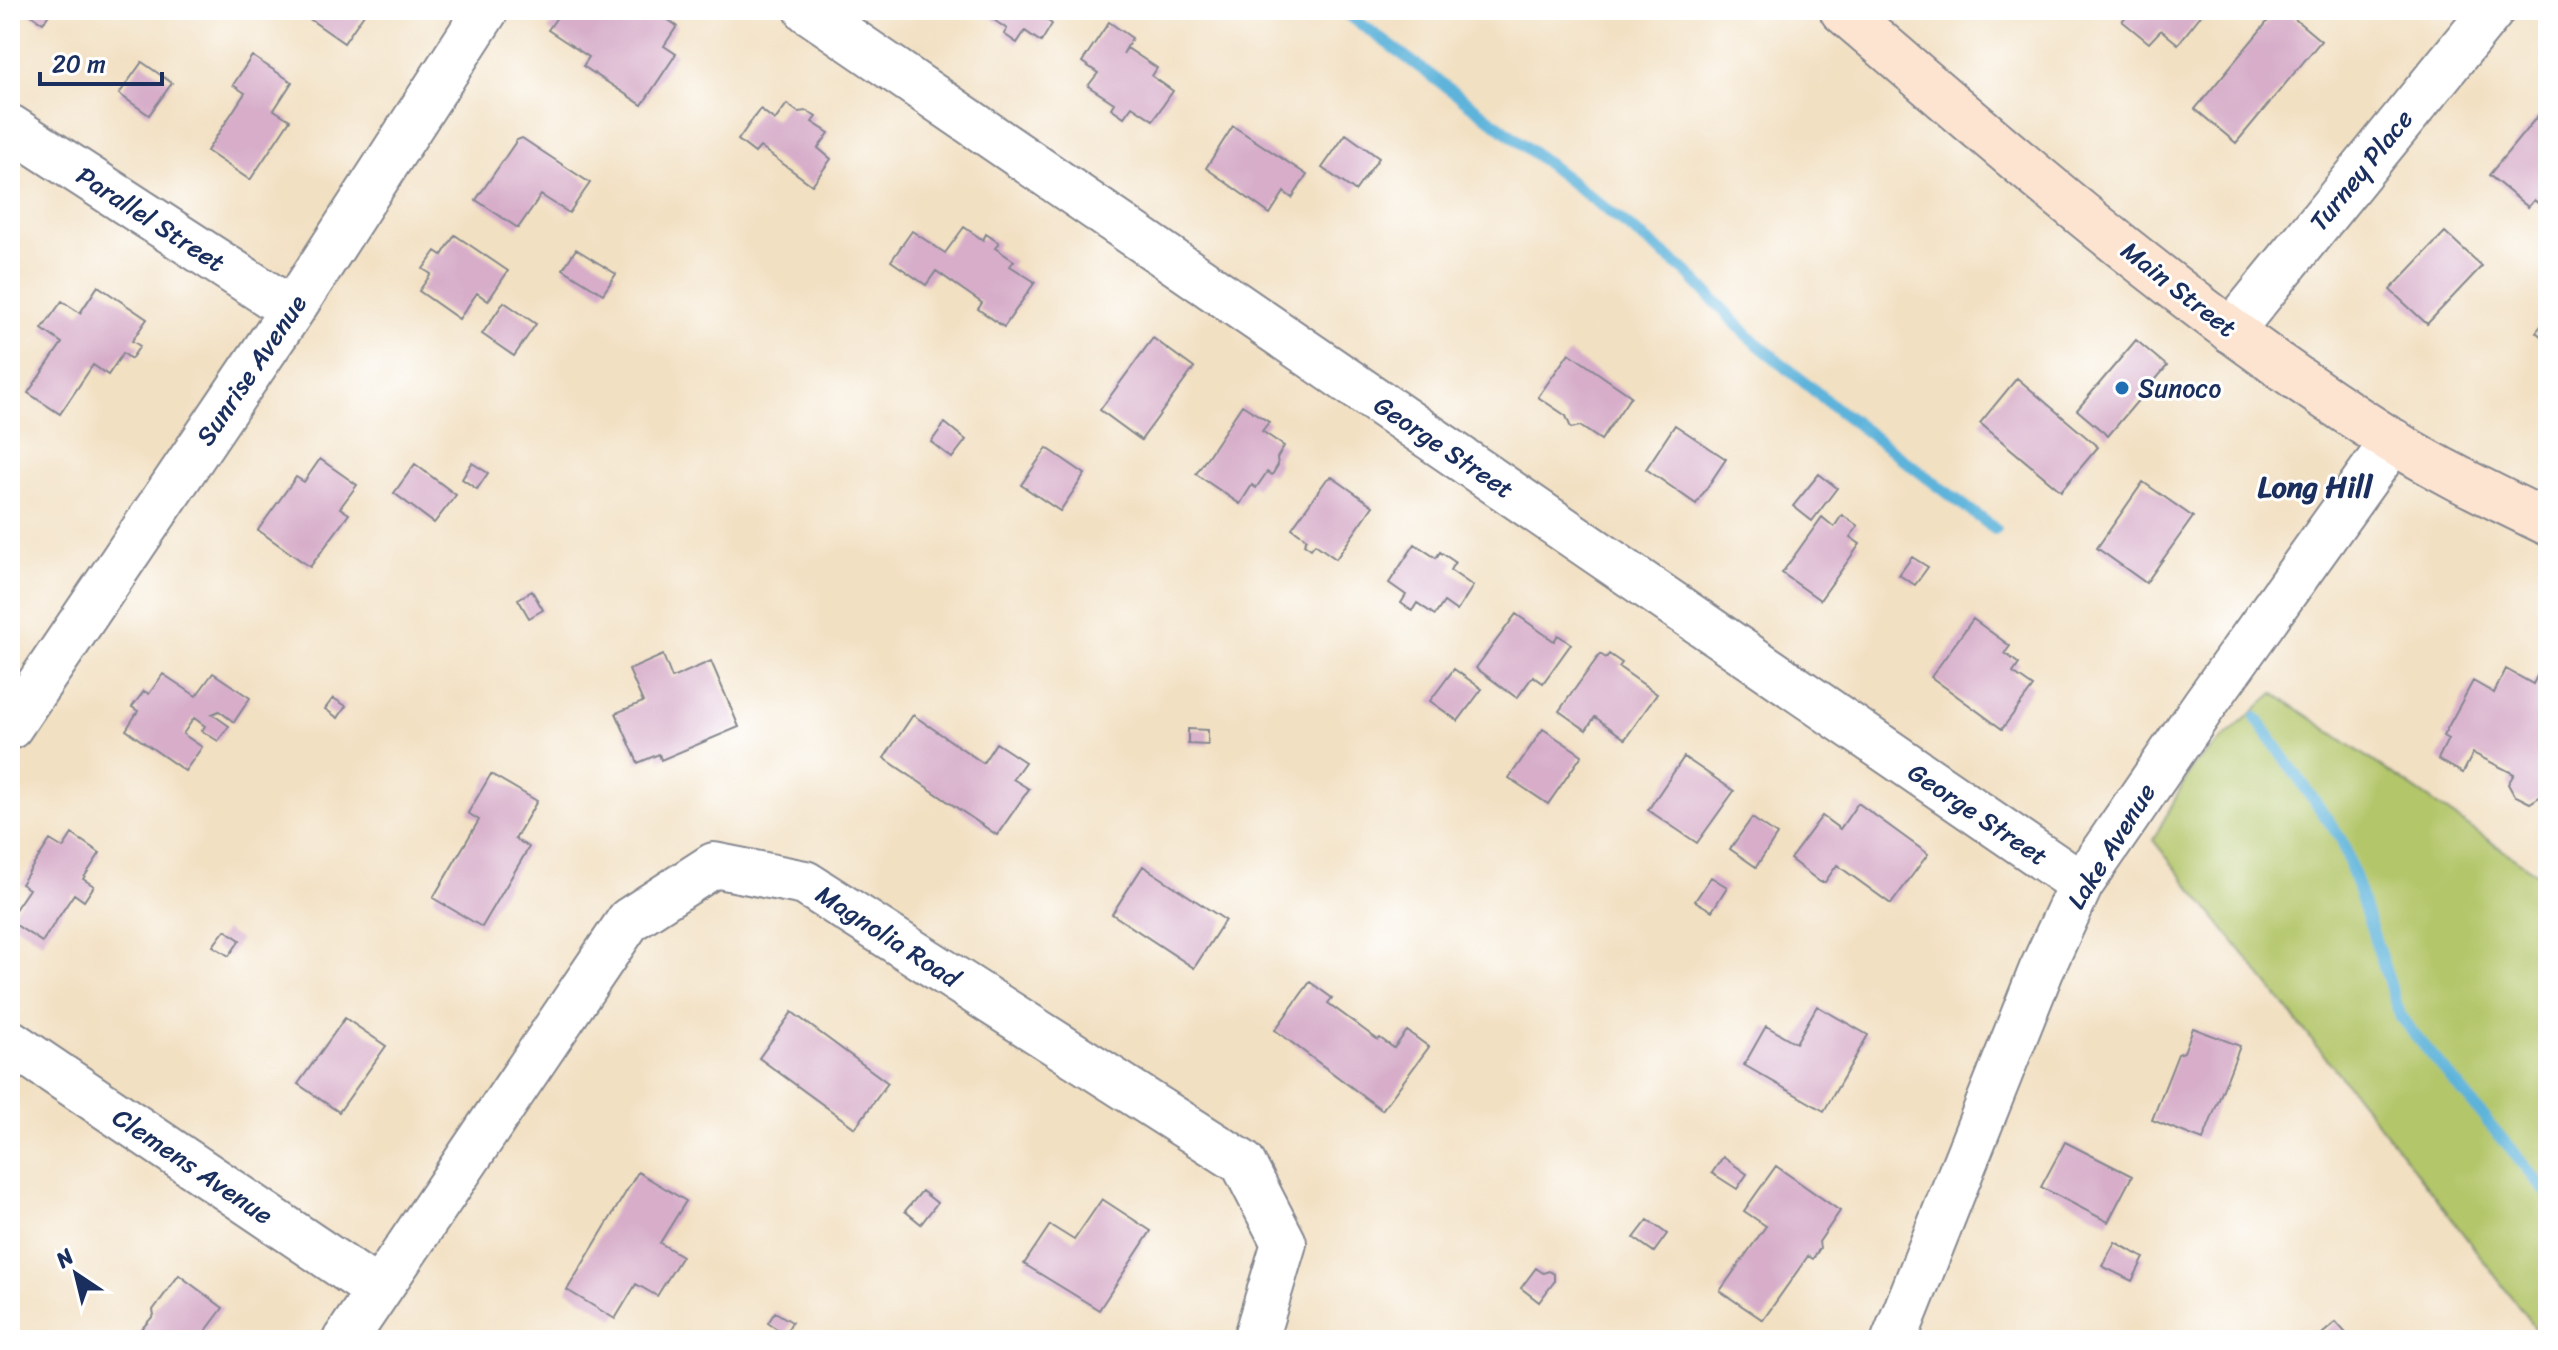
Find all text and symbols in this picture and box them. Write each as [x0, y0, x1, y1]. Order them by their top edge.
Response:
scale bar [40, 36, 162, 86]
text: 20 m [52, 43, 106, 85]
street label: Turney Place [2297, 99, 2425, 241]
street label: Parallel Street [67, 153, 235, 285]
street label: Main Street [2111, 228, 2247, 350]
street label: Sunrise Avenue [183, 284, 319, 455]
place label: Sunoco [2138, 365, 2221, 411]
marker: Sunoco [2113, 379, 2131, 397]
street label: George Street [1364, 383, 1524, 511]
district label: Long Hill [2258, 460, 2374, 514]
street label: George Street [1898, 750, 2058, 878]
street label: Lake Avenue [2054, 774, 2168, 918]
street label: Magnolia Road [806, 872, 972, 1001]
street label: Clemens Avenue [103, 1095, 283, 1237]
north arrow [36, 1234, 116, 1314]
text: N [47, 1237, 83, 1279]

